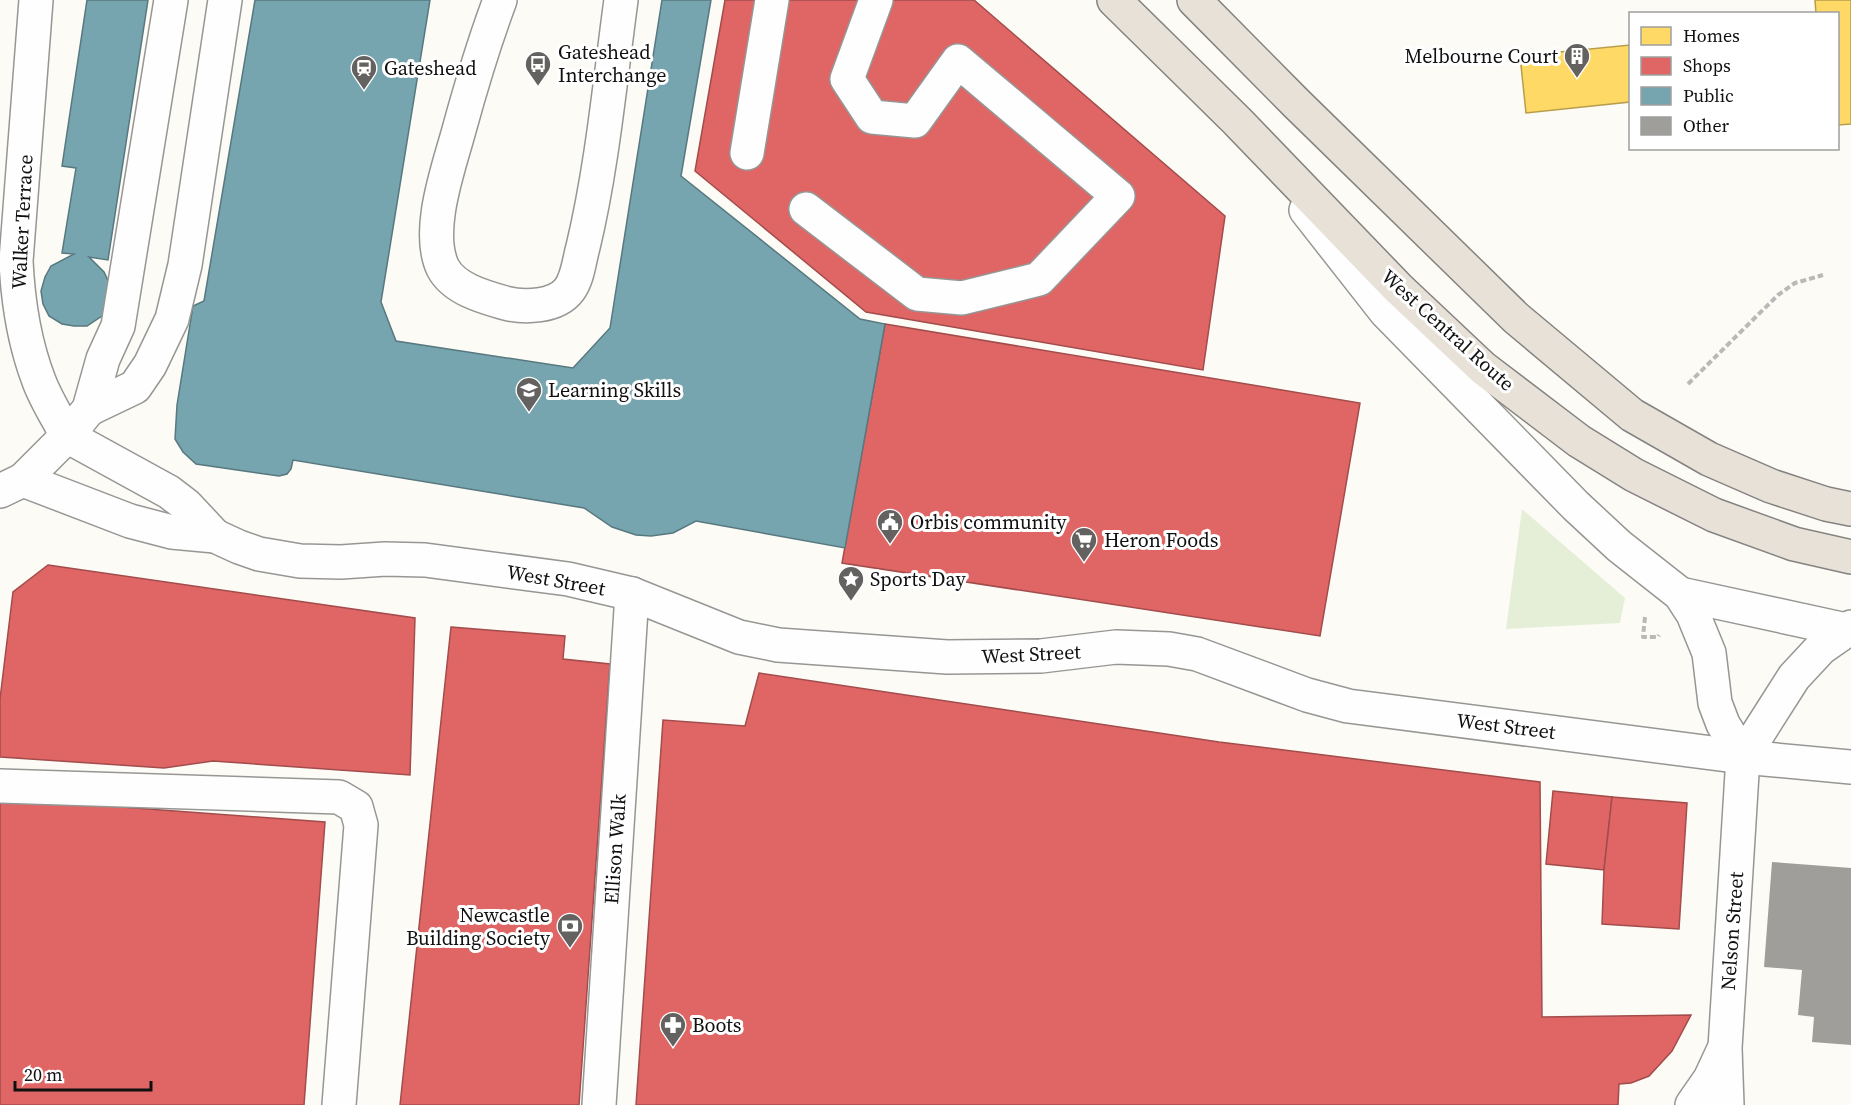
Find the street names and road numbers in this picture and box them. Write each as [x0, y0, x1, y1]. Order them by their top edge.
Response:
street label: Walker Terrace [4, 154, 40, 290]
street label: West Central Route [1375, 263, 1521, 397]
street label: West Street [505, 558, 608, 603]
street label: West Street [981, 637, 1082, 671]
street label: West Street [1455, 706, 1558, 746]
street label: Ellison Walk [597, 793, 633, 905]
street label: Nelson Street [1714, 870, 1750, 991]

